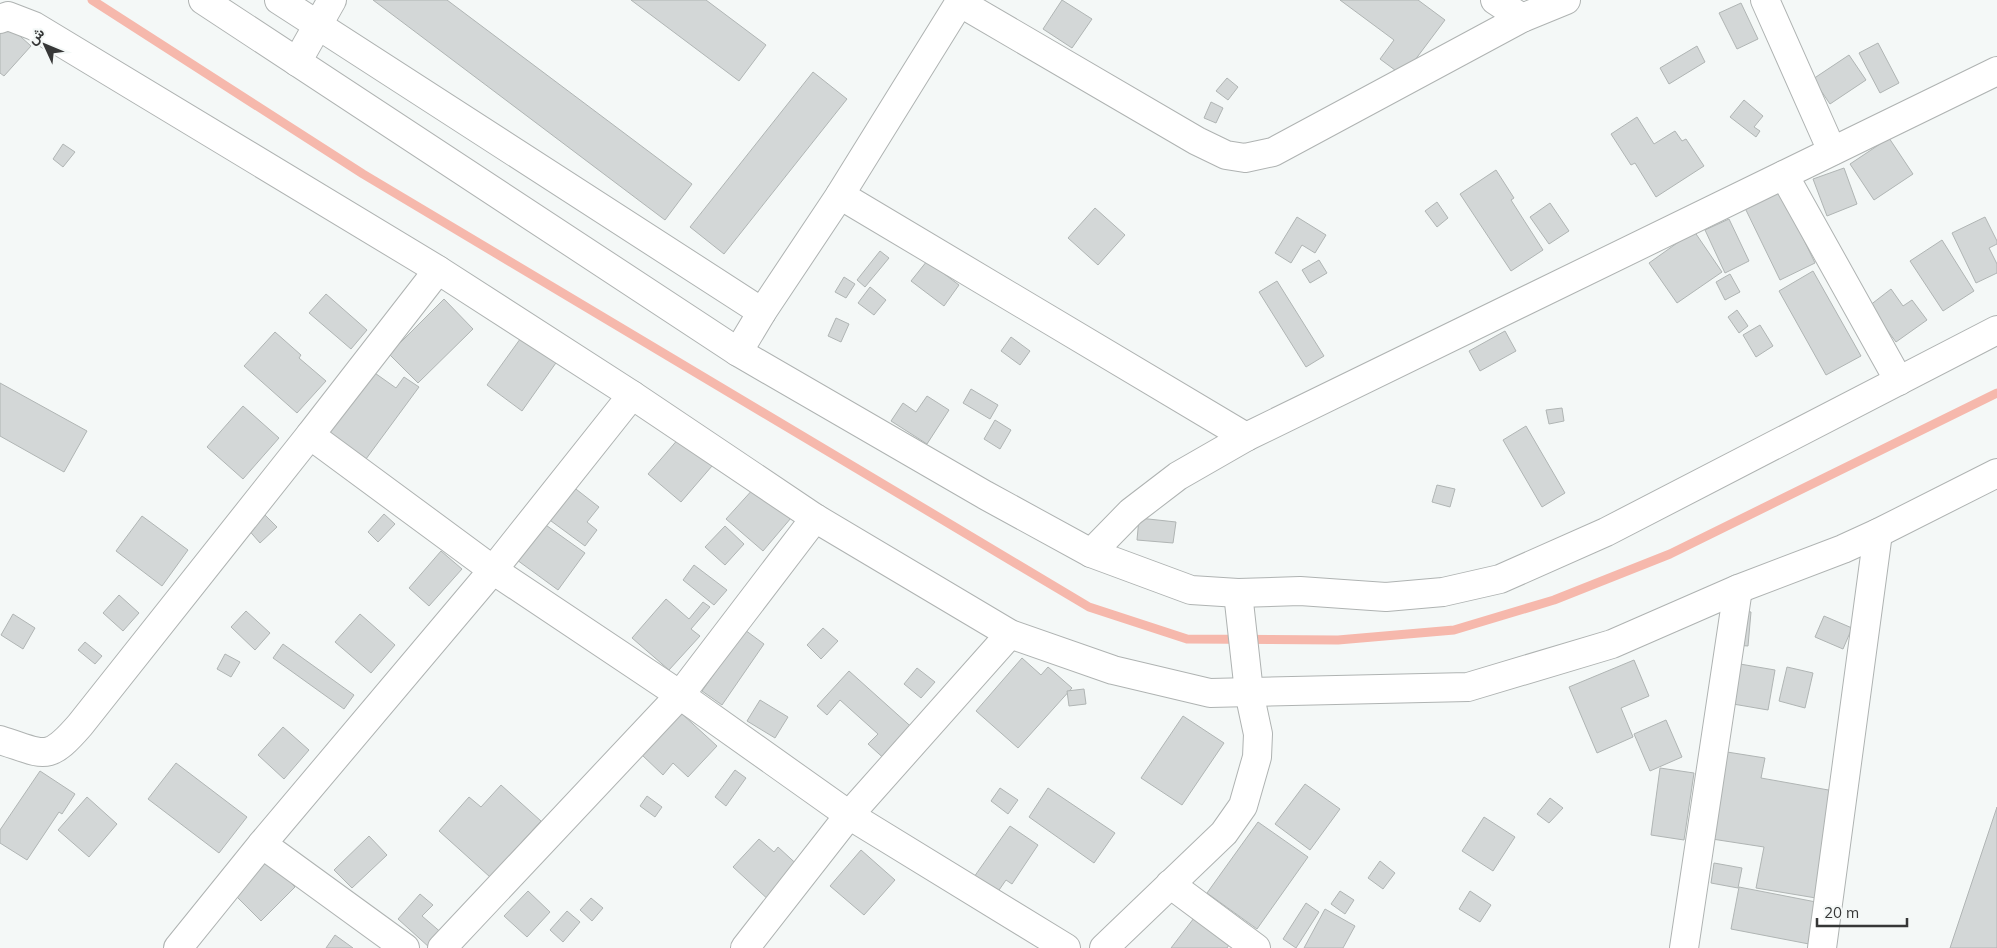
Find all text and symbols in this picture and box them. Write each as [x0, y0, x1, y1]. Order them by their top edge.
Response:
north arrow [20, 20, 70, 70]
text: ش [23, 24, 48, 48]
scale bar [1817, 896, 1907, 928]
text: 20 m [1824, 903, 1859, 922]

